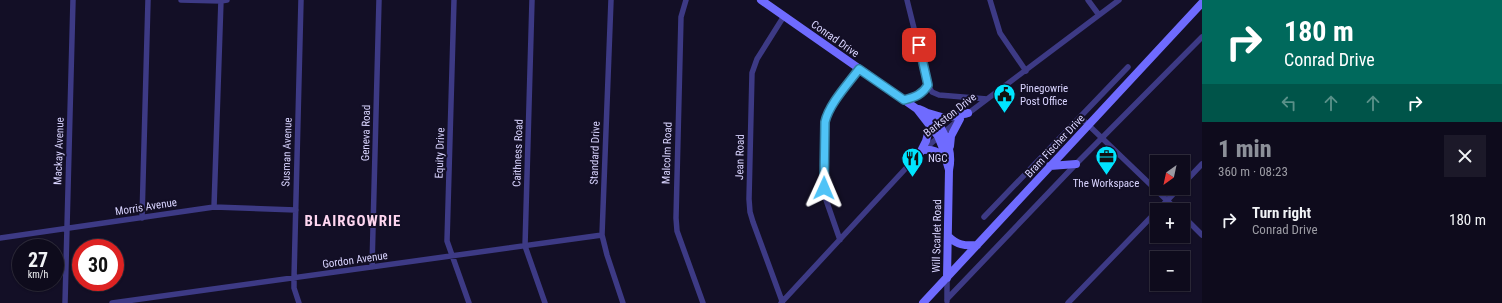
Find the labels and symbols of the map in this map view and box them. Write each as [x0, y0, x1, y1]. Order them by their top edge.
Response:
street label: Conrad Drive [809, 18, 861, 60]
pin [902, 28, 936, 62]
public building icon: Pinegowrie Post Office [992, 81, 1018, 114]
place label: Pinegowrie Post Office [1020, 82, 1068, 108]
street label: Barkston Drive [921, 90, 979, 140]
street label: Geneva Road [359, 105, 373, 161]
street label: Bram Fischer Drive [1022, 112, 1088, 180]
street label: Mackay Avenue [51, 117, 67, 185]
street label: Susman Avenue [279, 117, 295, 187]
street label: Caithness Road [510, 119, 526, 187]
street label: Standard Drive [587, 121, 603, 185]
street label: Malcolm Road [659, 122, 675, 184]
street label: Equity Drive [433, 127, 447, 179]
street label: Jean Road [733, 134, 747, 180]
office icon: The Workspace [1093, 144, 1119, 177]
restaurant icon: NGC [899, 145, 925, 178]
place label: NGC [928, 152, 948, 165]
north arrow [1150, 155, 1190, 195]
position arrow [803, 167, 845, 209]
place label: The Workspace [1073, 177, 1139, 190]
street label: Morris Avenue [114, 196, 178, 218]
street label: Will Scarlet Road [930, 199, 944, 273]
district label: BLAIRGOWRIE [305, 212, 401, 230]
speed limit sign: 30 [72, 239, 124, 291]
street label: Gordon Avenue [322, 249, 388, 271]

